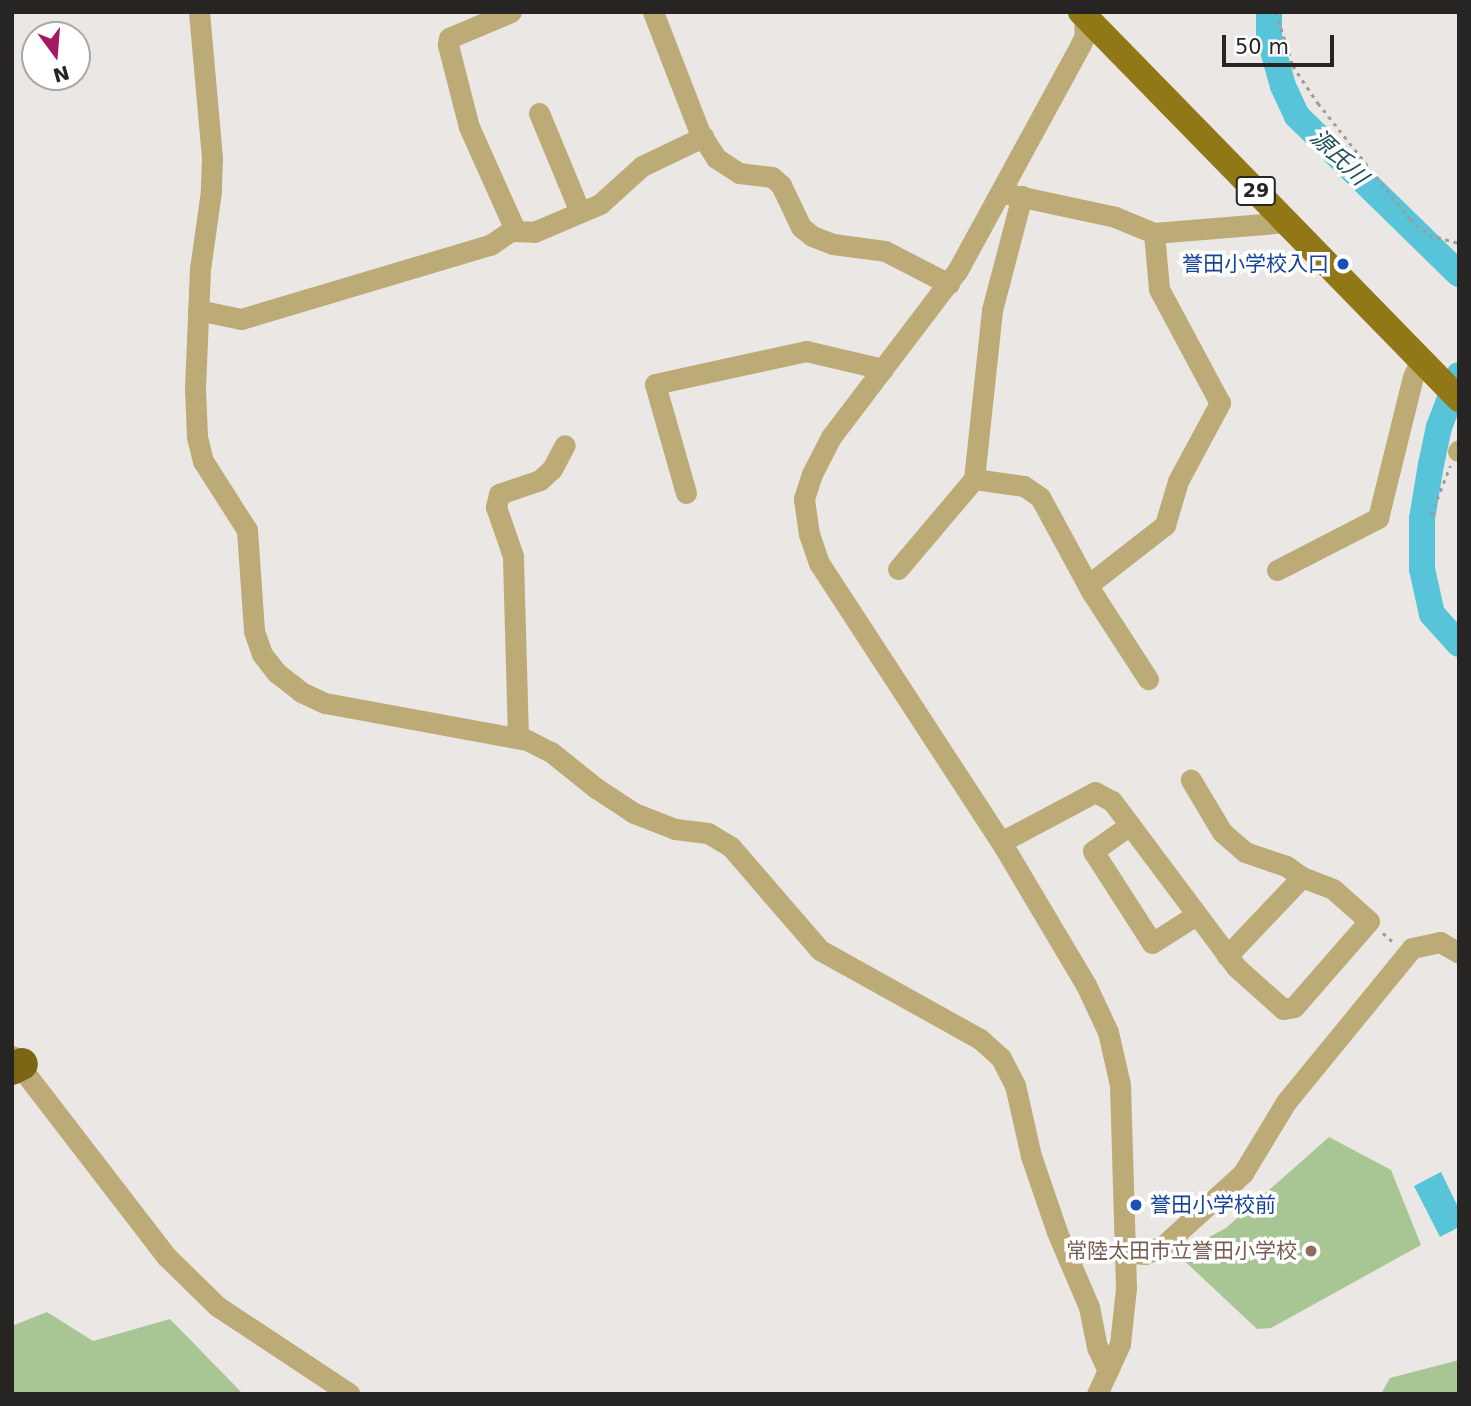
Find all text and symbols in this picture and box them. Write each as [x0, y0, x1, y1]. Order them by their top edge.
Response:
north arrow [21, 21, 91, 91]
scale bar [1226, 21, 1338, 65]
text: 50 m [1235, 35, 1289, 59]
text: N [51, 61, 72, 87]
water label: 源氏川 [1305, 123, 1373, 191]
road number: 29 [1235, 176, 1277, 206]
place label: 誉田小学校入口 [1182, 251, 1329, 277]
marker: 誉田小学校入口 [1335, 256, 1351, 272]
place label: 誉田小学校前 [1150, 1192, 1276, 1218]
marker: 誉田小学校前 [1128, 1197, 1144, 1213]
place label: 常陸太田市立誉田小学校 [1066, 1238, 1297, 1264]
marker: 常陸太田市立誉田小学校 [1303, 1243, 1319, 1259]

